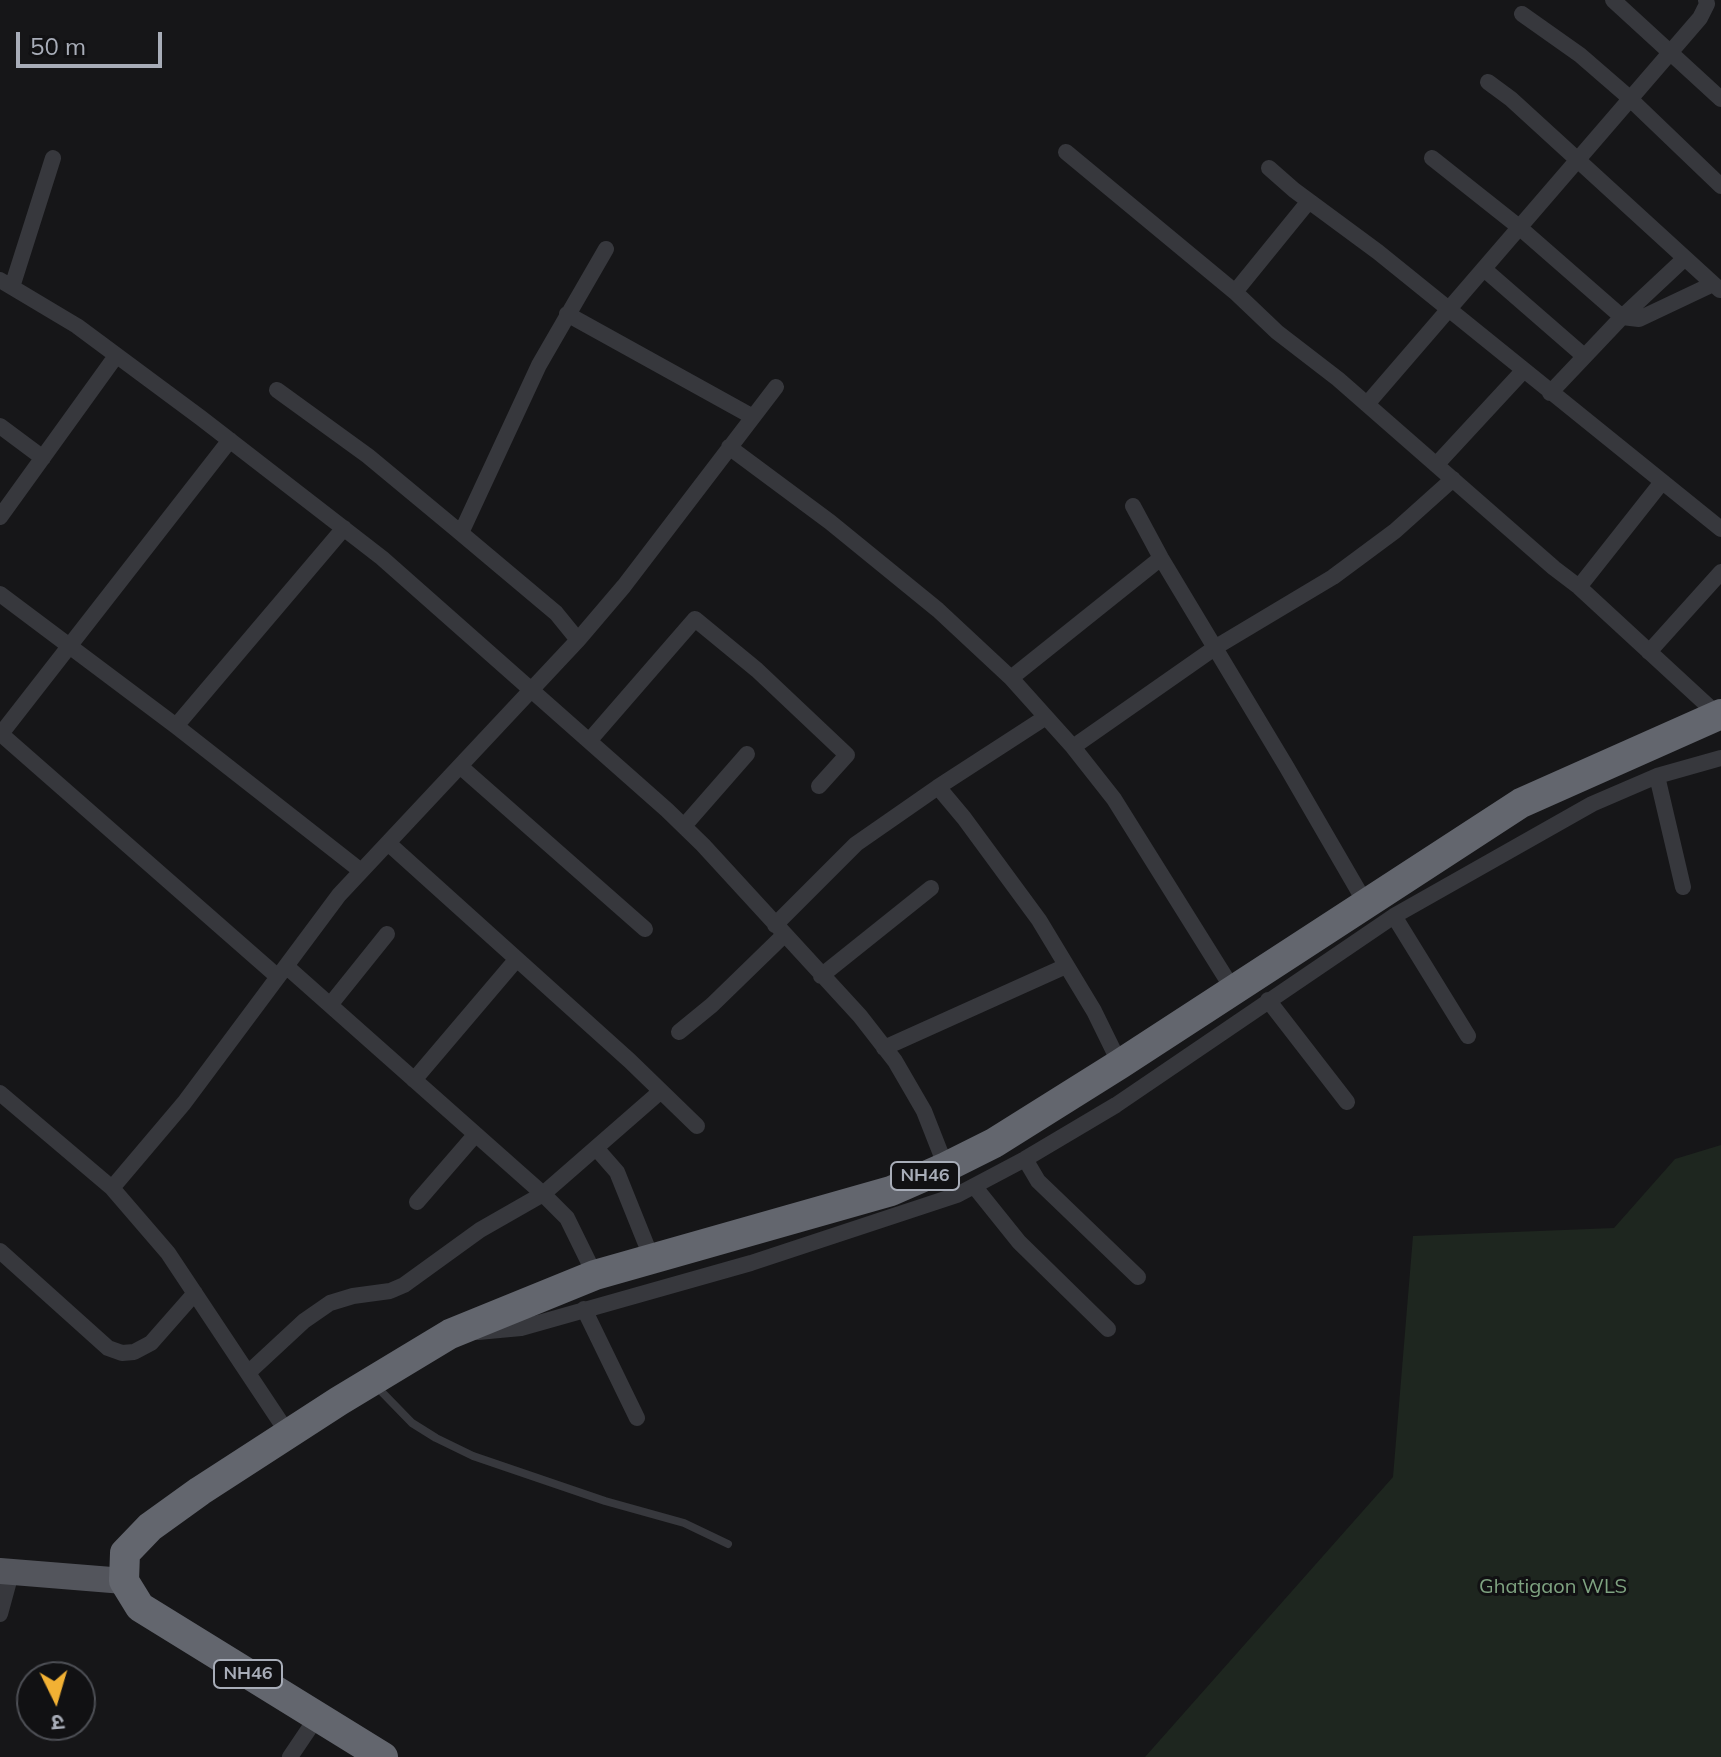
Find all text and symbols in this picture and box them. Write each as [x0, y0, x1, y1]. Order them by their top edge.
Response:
scale bar [20, 16, 166, 66]
text: 50 m [30, 31, 86, 61]
road number: NH46 [891, 1162, 959, 1190]
park label: Ghatigaon WLS [1479, 1575, 1627, 1599]
road number: NH46 [214, 1660, 282, 1688]
north arrow [16, 1661, 96, 1741]
text: उ [50, 1708, 66, 1737]

